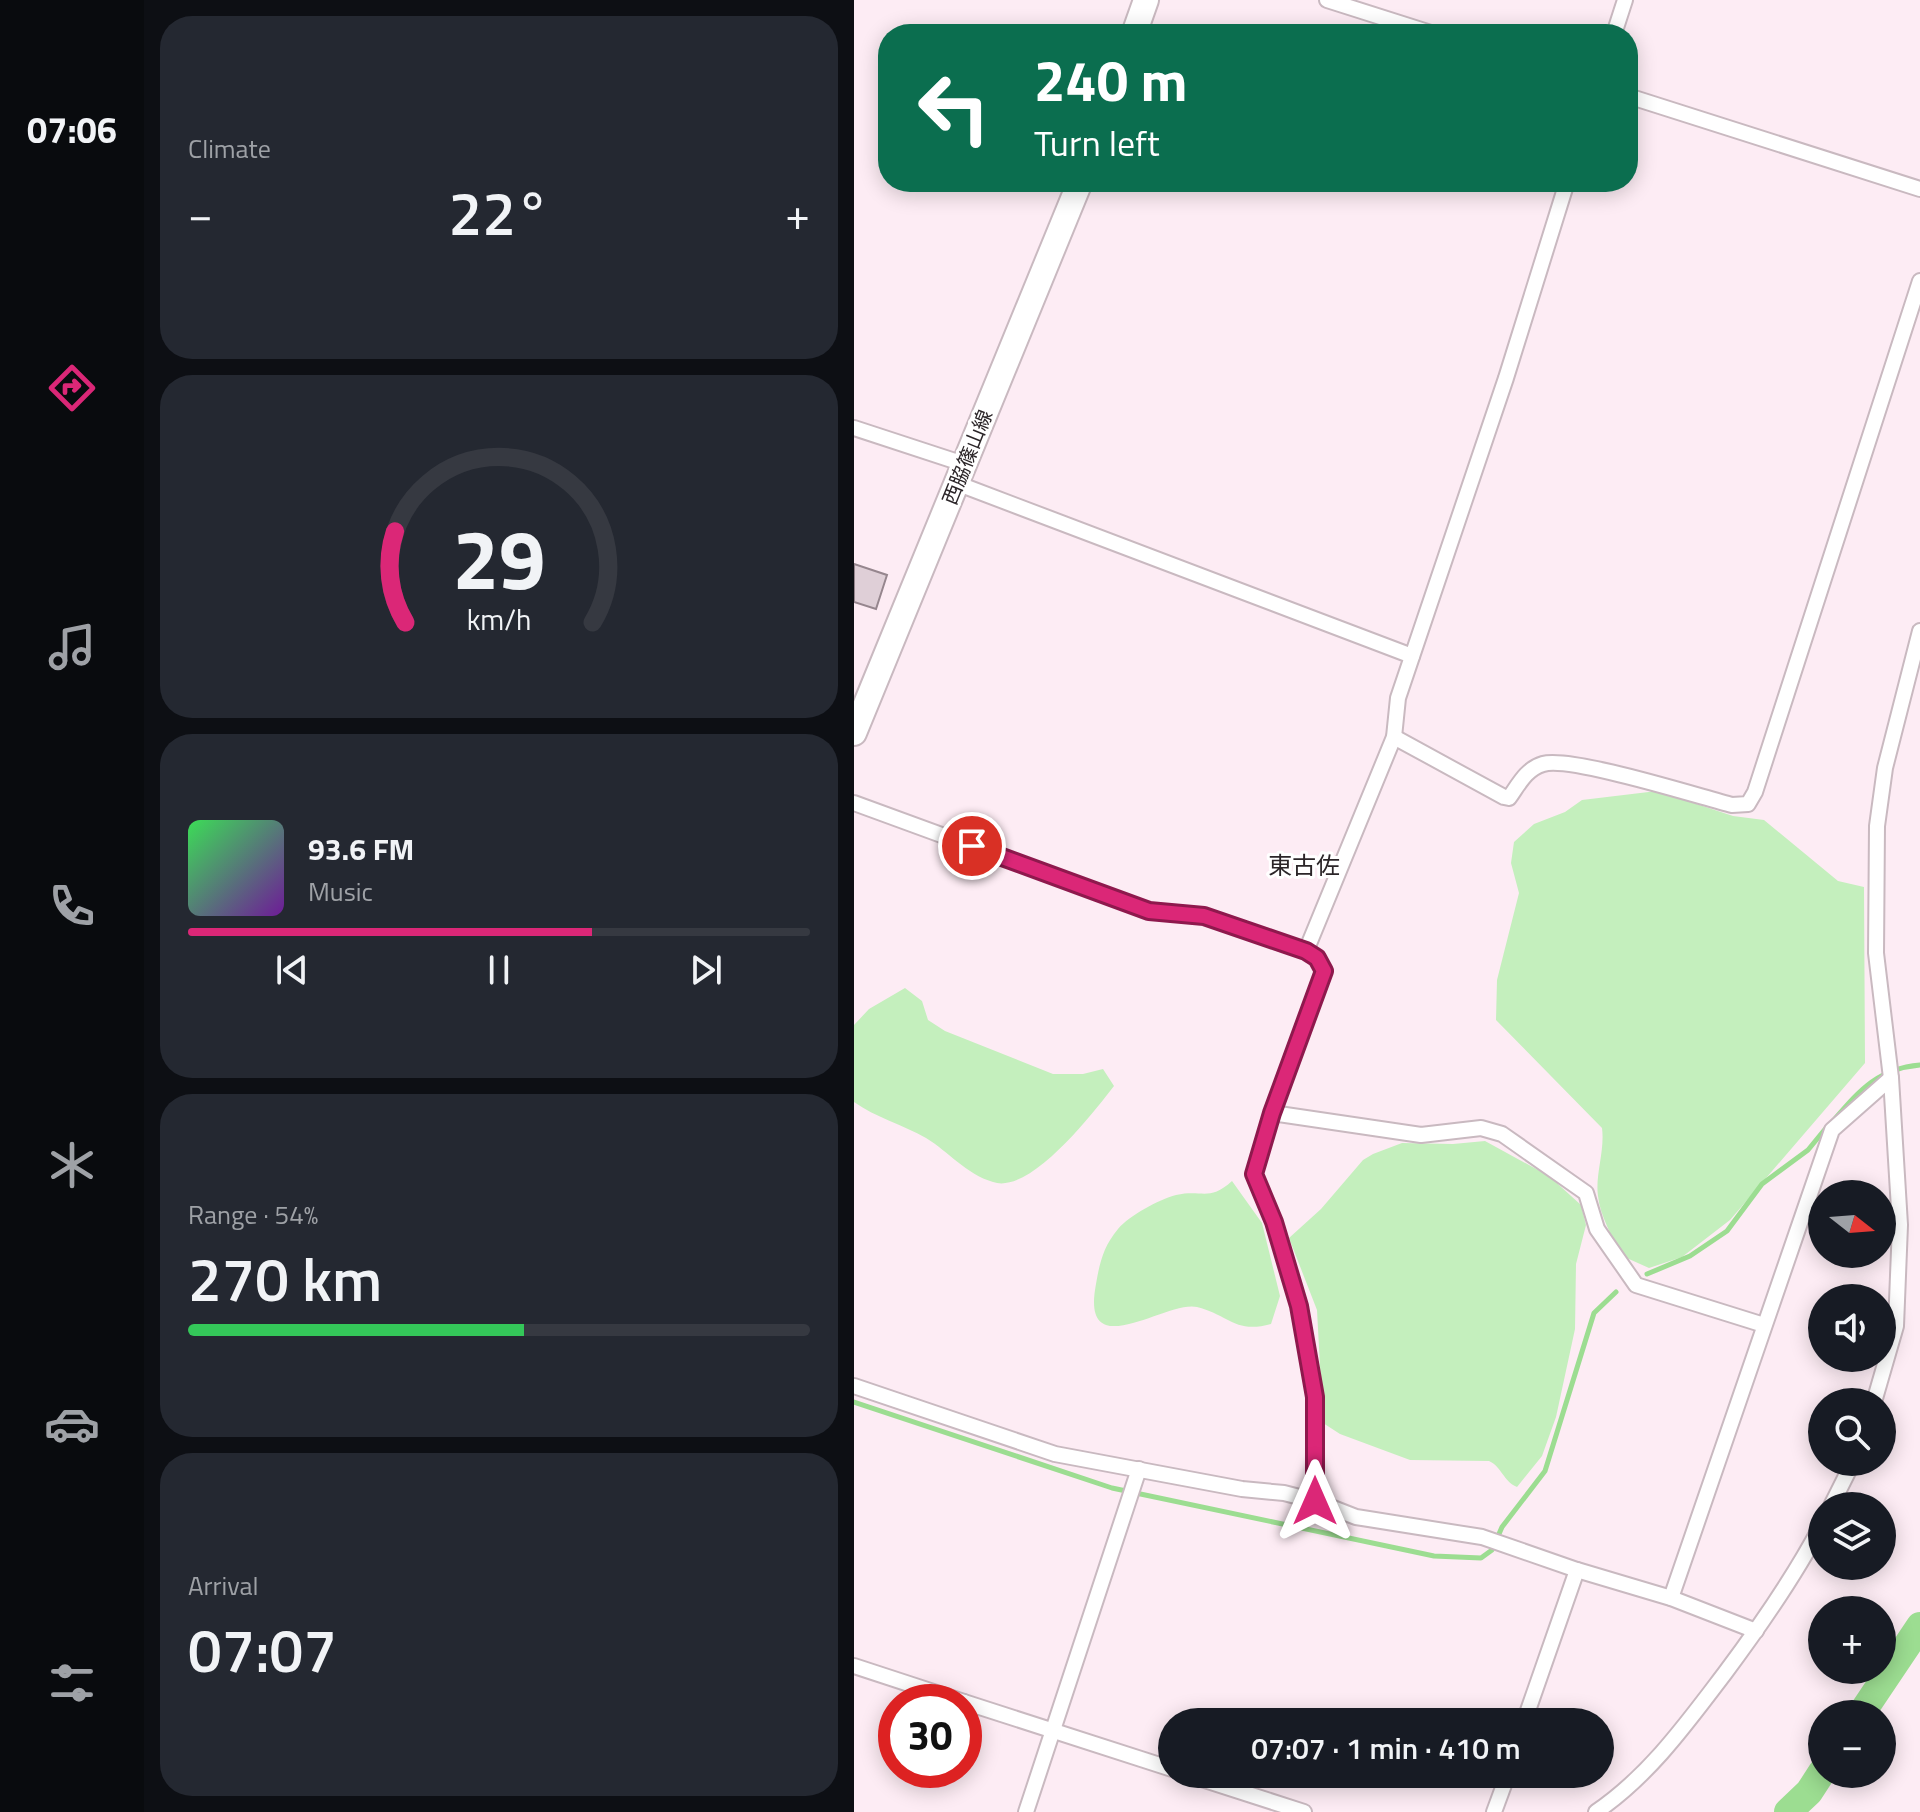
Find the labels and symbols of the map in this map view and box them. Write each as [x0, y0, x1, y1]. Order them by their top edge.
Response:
street label: 西脇篠山線 [934, 405, 1000, 509]
pin [938, 812, 1006, 880]
district label: 東古佐 [1268, 847, 1340, 883]
north arrow [1808, 1180, 1896, 1268]
position arrow [1273, 1459, 1357, 1543]
speed limit sign: 30 [878, 1684, 982, 1788]

